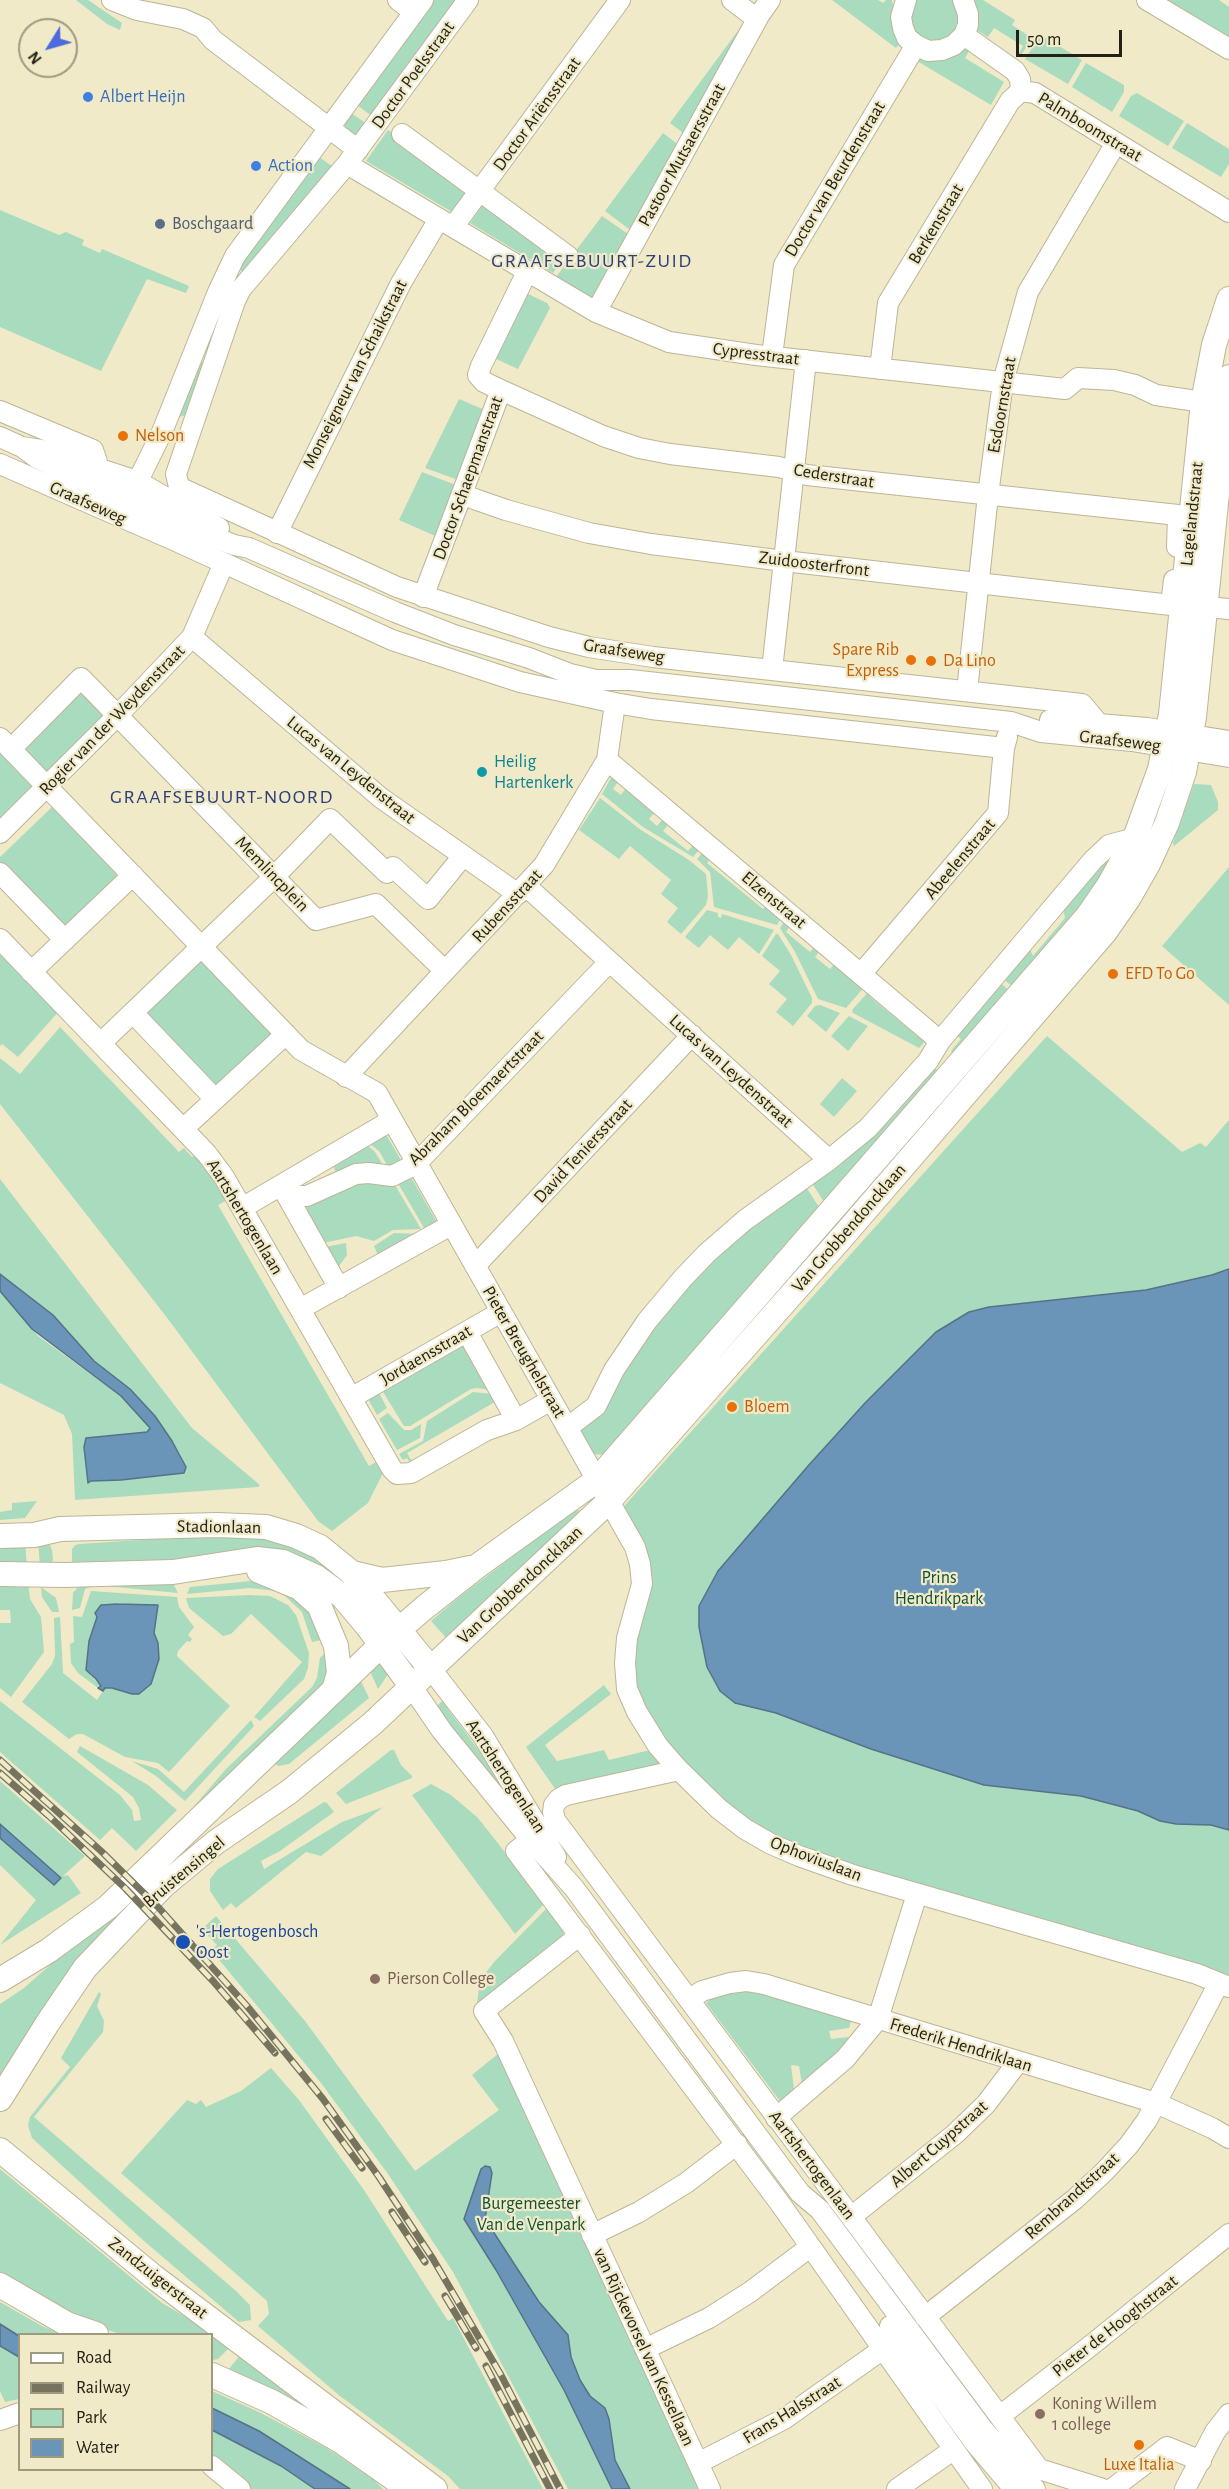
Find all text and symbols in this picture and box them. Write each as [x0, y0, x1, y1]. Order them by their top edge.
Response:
street label: Doctor Poelsstraat [367, 17, 459, 133]
north arrow [18, 18, 78, 78]
scale bar [1019, 18, 1126, 56]
text: 50 m [1027, 31, 1061, 49]
text: N [25, 48, 45, 67]
street label: Doctor Ariënsstraat [488, 53, 586, 175]
street label: Pastoor Mutsaersstraat [634, 80, 730, 230]
place label: Albert Heijn [100, 86, 186, 108]
street label: Palmboomstraat [1034, 87, 1146, 167]
marker: Albert Heijn [81, 90, 95, 104]
street label: Doctor van Beurdenstraat [780, 97, 890, 261]
place label: Action [268, 155, 313, 177]
marker: Action [249, 159, 263, 173]
street label: Berkenstraat [904, 180, 968, 268]
place label: Boschgaard [172, 213, 253, 235]
marker: Boschgaard [153, 217, 167, 231]
district label: GRAAFSEBUURT-ZUID [491, 249, 693, 273]
street label: Monseigneur van Schaikstraat [298, 276, 412, 472]
street label: Cypresstraat [712, 338, 800, 370]
street label: Esdoornstraat [983, 355, 1021, 455]
street label: Doctor Schaepmanstraat [428, 393, 508, 563]
place label: Nelson [135, 425, 184, 447]
marker: Nelson [116, 429, 130, 443]
street label: Cederstraat [792, 459, 876, 493]
street label: Lagelandstraat [1176, 461, 1208, 567]
street label: Graafseweg [46, 477, 130, 529]
street label: Zuidoosterfront [758, 547, 870, 581]
street label: Graafseweg [582, 634, 666, 668]
place label: Spare Rib Express [833, 639, 899, 682]
street label: Rogier van der Weydenstraat [34, 640, 190, 800]
place label: Da Lino [943, 650, 996, 672]
marker: Spare Rib Express [904, 653, 918, 667]
marker: Da Lino [924, 654, 938, 668]
street label: Lucas van Leydenstraat [282, 711, 420, 829]
street label: Graafseweg [1078, 725, 1162, 757]
place label: Heilig Hartenkerk [494, 751, 573, 794]
marker: Heilig Hartenkerk [475, 765, 489, 779]
district label: GRAAFSEBUURT-NOORD [110, 785, 334, 809]
street label: Abeelenstraat [920, 814, 1000, 904]
street label: Memlincplein [231, 832, 313, 916]
street label: Rubensstraat [467, 865, 547, 947]
street label: Elzenstraat [737, 867, 811, 933]
place label: EFD To Go [1125, 963, 1195, 985]
marker: EFD To Go [1106, 967, 1120, 981]
street label: Lucas van Leydenstraat [665, 1010, 797, 1132]
street label: Abraham Bloemaertstraat [404, 1026, 548, 1170]
street label: David Teniersstraat [529, 1094, 637, 1208]
street label: Aartshertogenlaan [202, 1155, 288, 1279]
street label: Van Grobbendoncklaan [787, 1159, 911, 1297]
street label: Pieter Breughelstraat [477, 1282, 571, 1422]
street label: Jordaensstraat [376, 1320, 476, 1390]
place label: Bloem [744, 1396, 790, 1418]
marker: Bloem [725, 1400, 739, 1414]
street label: Stadionlaan [177, 1515, 261, 1539]
street label: Van Grobbendoncklaan [453, 1521, 587, 1649]
park label: Prins Hendrikpark [895, 1567, 983, 1610]
street label: Aartshertogenlaan [461, 1715, 551, 1837]
street label: Bruistensingel [139, 1831, 229, 1913]
street label: Ophoviuslaan [767, 1832, 865, 1886]
place label: 's-Hertogenbosch Oost [196, 1921, 318, 1964]
marker: 's-Hertogenbosch Oost [174, 1933, 192, 1951]
place label: Pierson College [387, 1968, 494, 1990]
marker: Pierson College [368, 1972, 382, 1986]
street label: Frederik Hendriklaan [887, 2013, 1035, 2077]
street label: Albert Cuypstraat [886, 2096, 992, 2192]
street label: Aartshertogenlaan [764, 2106, 860, 2224]
street label: Rembrandtstraat [1020, 2148, 1124, 2244]
park label: Burgemeester Van de Venpark [477, 2193, 585, 2236]
street label: Zandzuigerstraat [104, 2232, 212, 2324]
street label: van Rijckevorsel van Kessellaan [589, 2245, 699, 2449]
street label: Pieter de Hooghstraat [1048, 2270, 1182, 2382]
legend [18, 2333, 213, 2471]
text: Road [76, 2349, 112, 2367]
street label: Frans Halsstraat [739, 2371, 845, 2449]
text: Railway [76, 2379, 130, 2397]
place label: Koning Willem 1 college [1052, 2393, 1157, 2436]
marker: Koning Willem 1 college [1033, 2407, 1047, 2421]
text: Park [76, 2409, 107, 2427]
marker: Luxe Italia [1132, 2438, 1146, 2452]
text: Water [76, 2439, 119, 2457]
place label: Luxe Italia [1103, 2454, 1175, 2476]

